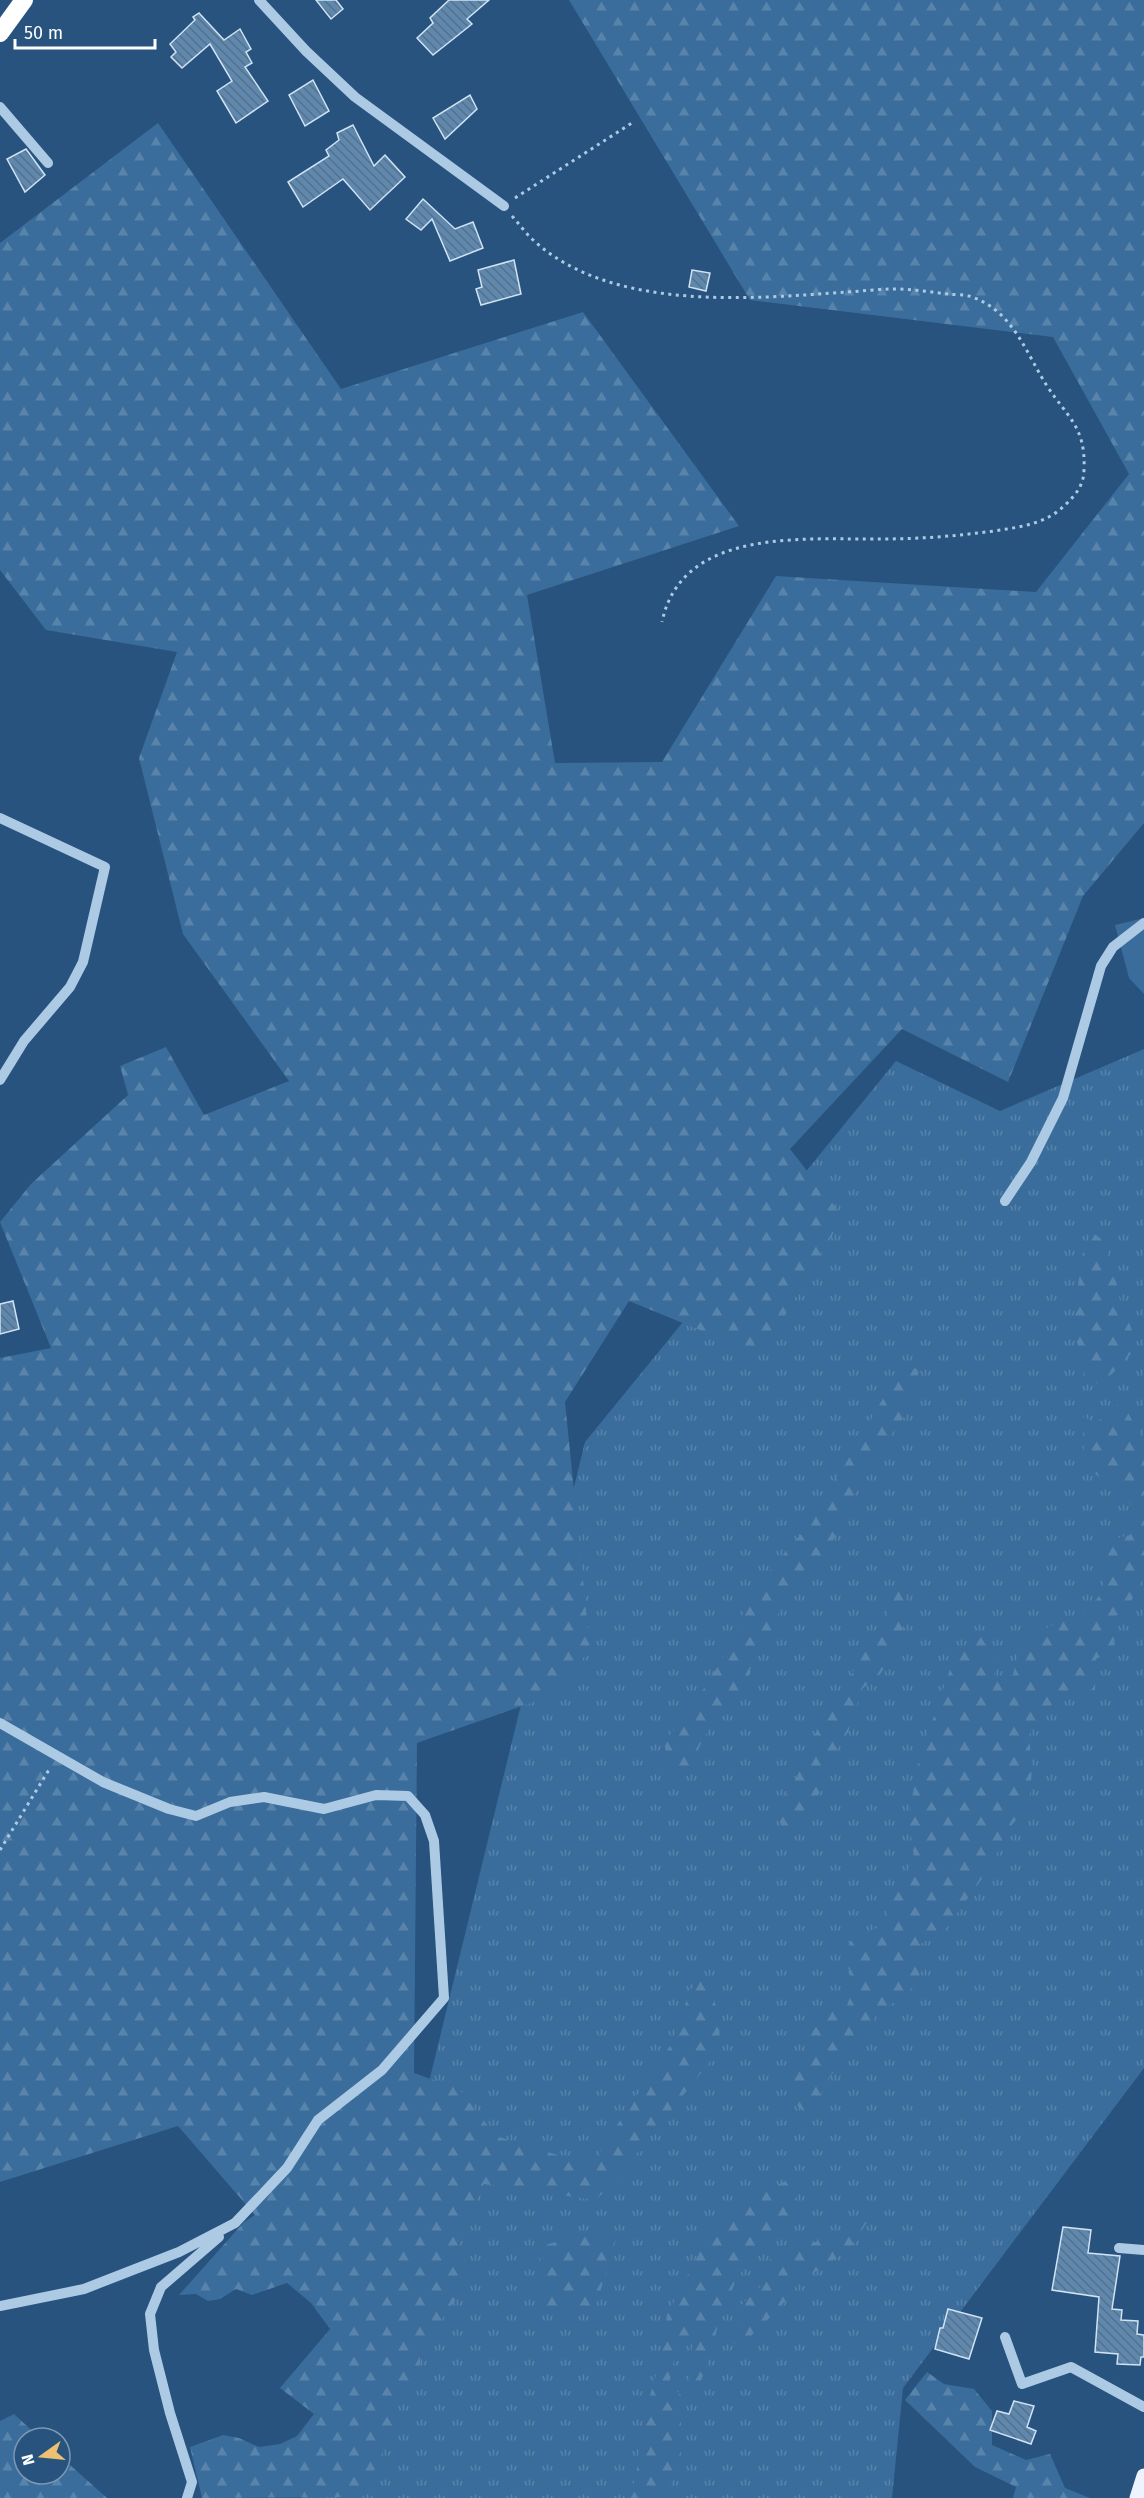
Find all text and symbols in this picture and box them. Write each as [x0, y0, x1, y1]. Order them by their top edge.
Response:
scale bar [15, 12, 154, 50]
text: 50 m [24, 22, 63, 44]
north arrow [12, 2426, 72, 2486]
text: N [17, 2452, 39, 2467]

